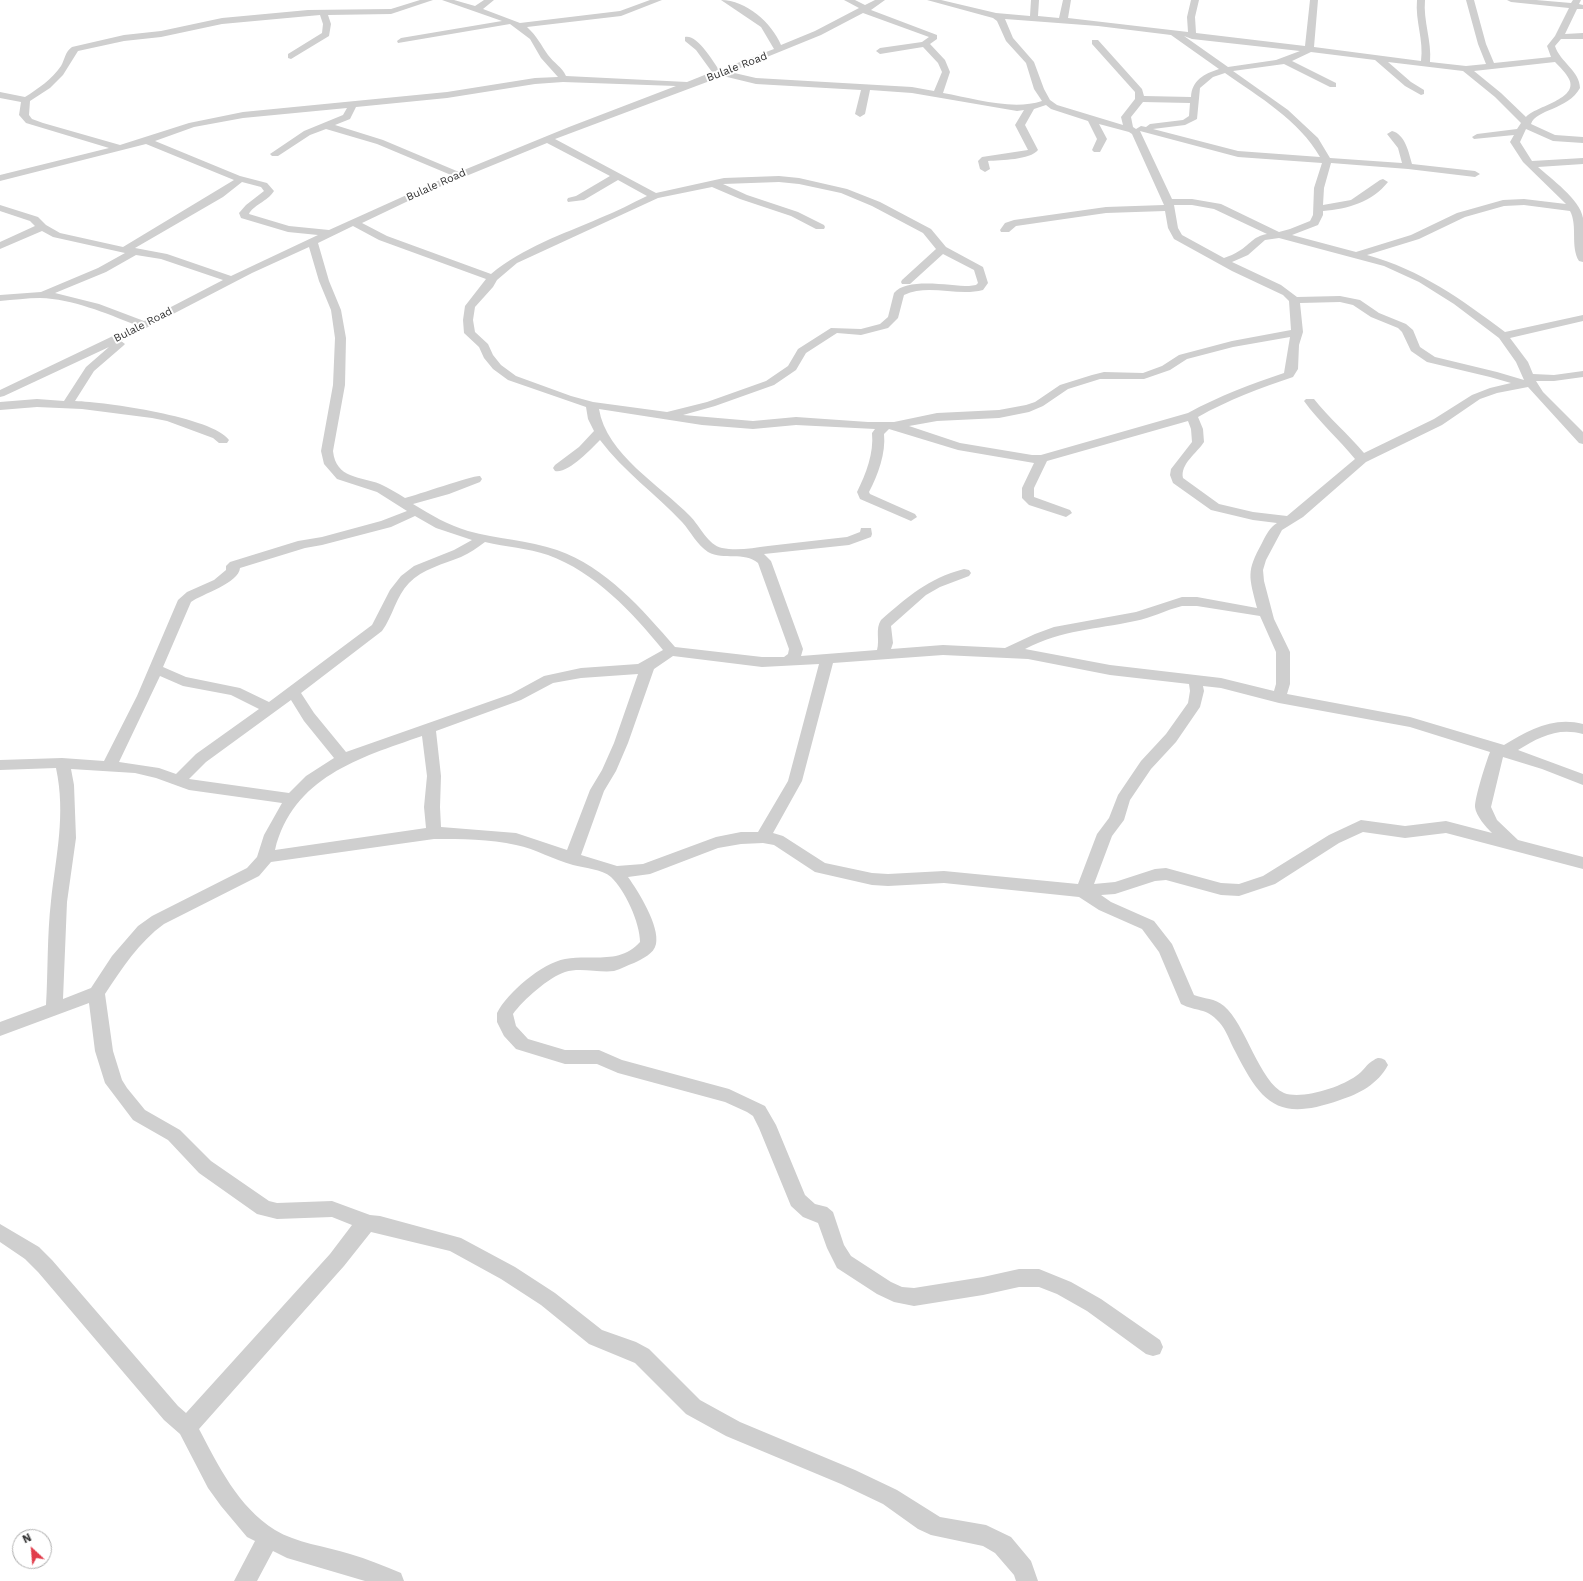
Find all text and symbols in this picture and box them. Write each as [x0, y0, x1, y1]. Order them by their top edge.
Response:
street label: Bulale Road [705, 49, 769, 85]
street label: Bulale Road [404, 166, 468, 204]
street label: Bulale Road [112, 305, 174, 345]
north arrow [12, 1529, 52, 1569]
text: N [20, 1531, 33, 1546]

